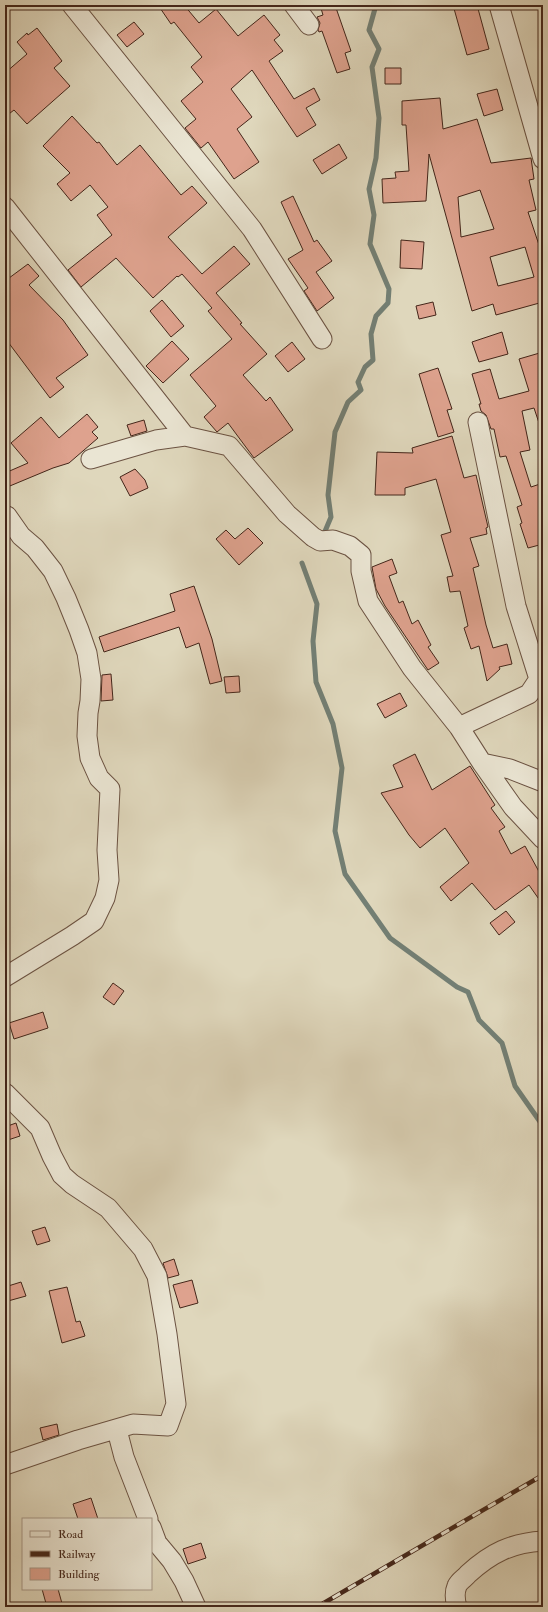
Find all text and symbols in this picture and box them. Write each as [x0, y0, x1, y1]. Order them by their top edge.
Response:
legend [22, 1518, 152, 1590]
text: Road [58, 1527, 83, 1542]
text: Railway [58, 1547, 96, 1562]
text: Building [58, 1567, 101, 1582]

